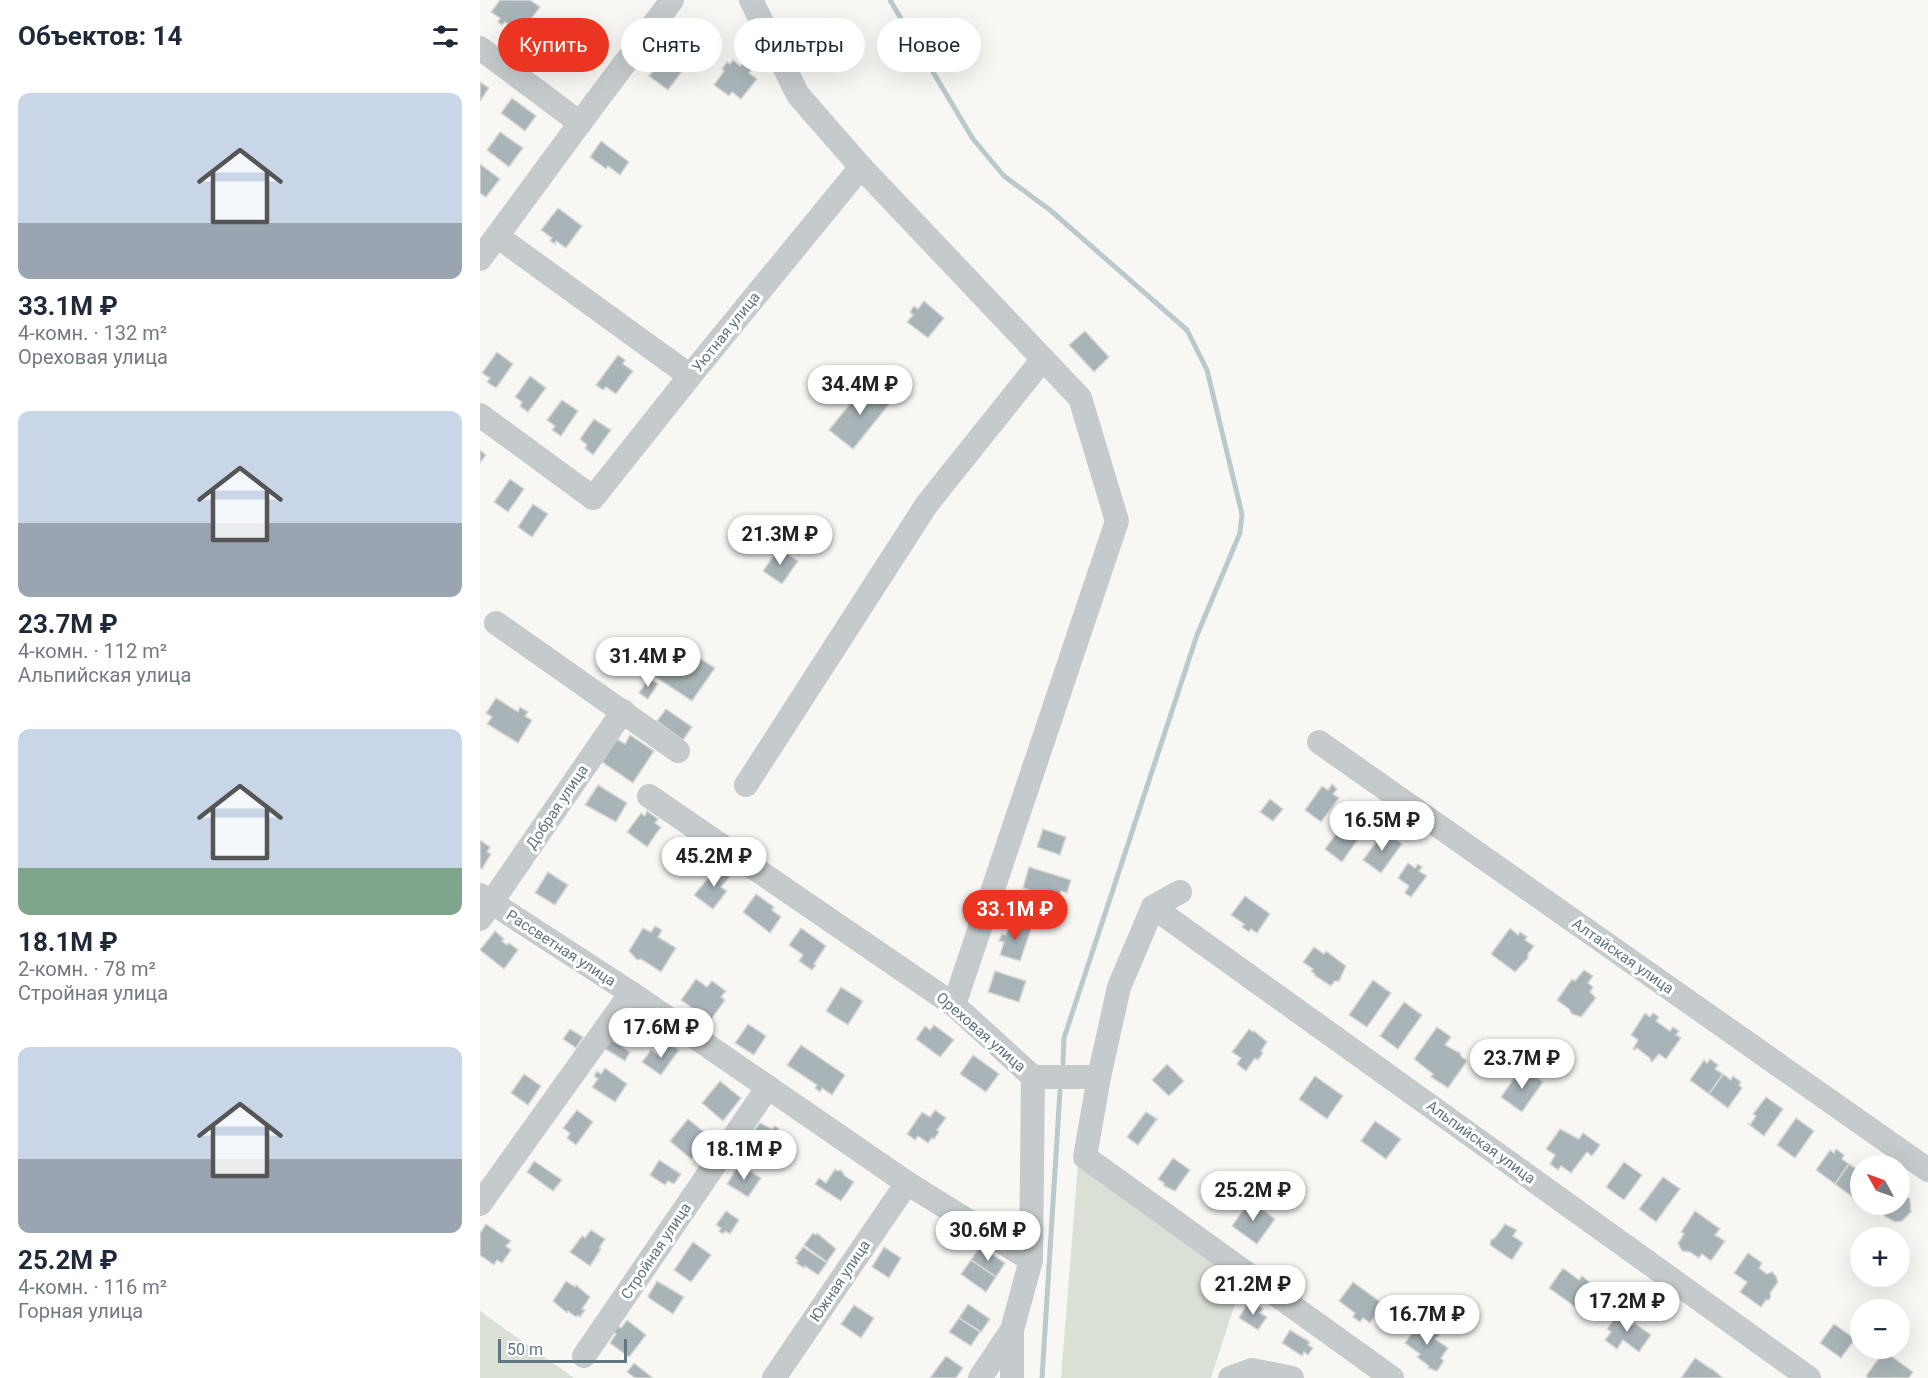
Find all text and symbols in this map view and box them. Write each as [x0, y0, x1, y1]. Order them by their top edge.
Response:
chip: Купить [498, 18, 609, 72]
chip: Снять [621, 18, 722, 72]
chip: Фильтры [734, 18, 865, 72]
chip: Новое [877, 18, 981, 72]
icon: filters [429, 20, 462, 53]
text: Объектов: 14 [18, 21, 182, 51]
icon: home [186, 132, 294, 240]
street label: Уютная улица [688, 288, 764, 376]
text: 33.1M ₽ [18, 291, 118, 321]
text: 4-комн. · 132 m² [18, 321, 167, 345]
text: Ореховая улица [18, 345, 168, 369]
pin: 34.4M ₽ [805, 365, 915, 416]
text: 34.4M ₽ [822, 372, 898, 396]
icon: home [186, 450, 294, 558]
pin: 21.3M ₽ [725, 515, 835, 566]
text: 21.3M ₽ [742, 522, 818, 546]
text: 23.7M ₽ [18, 609, 118, 639]
pin: 31.4M ₽ [593, 637, 703, 688]
text: 4-комн. · 112 m² [18, 639, 167, 663]
text: 31.4M ₽ [610, 644, 686, 668]
text: Альпийская улица [18, 663, 191, 687]
street label: Добрая улица [522, 761, 592, 853]
icon: home [186, 768, 294, 876]
pin: 16.5M ₽ [1327, 801, 1437, 852]
text: 16.5M ₽ [1344, 808, 1420, 832]
pin: 45.2M ₽ [659, 837, 769, 888]
text: 45.2M ₽ [676, 844, 752, 868]
pin: 33.1M ₽ [960, 890, 1070, 941]
text: 33.1M ₽ [977, 897, 1053, 921]
street label: Рассветная улица [503, 906, 619, 990]
street label: Алтайская улица [1569, 914, 1677, 998]
text: 18.1M ₽ [18, 927, 118, 957]
text: 2-комн. · 78 m² [18, 957, 156, 981]
text: Стройная улица [18, 981, 168, 1005]
street label: Ореховая улица [933, 988, 1029, 1076]
pin: 17.6M ₽ [606, 1008, 716, 1059]
text: 17.6M ₽ [623, 1015, 699, 1039]
pin: 23.7M ₽ [1467, 1039, 1577, 1090]
text: 23.7M ₽ [1484, 1046, 1560, 1070]
icon: home [186, 1086, 294, 1194]
street label: Альпийская улица [1423, 1097, 1539, 1187]
pin: 18.1M ₽ [689, 1130, 799, 1181]
text: 18.1M ₽ [706, 1137, 782, 1161]
north arrow [1850, 1155, 1910, 1215]
map controls [1850, 1155, 1910, 1359]
pin: 25.2M ₽ [1198, 1171, 1308, 1222]
text: 25.2M ₽ [1215, 1178, 1291, 1202]
street label: Стройная улица [617, 1199, 695, 1303]
pin: 30.6M ₽ [933, 1211, 1043, 1262]
text: 30.6M ₽ [950, 1218, 1026, 1242]
button: + [1850, 1227, 1910, 1287]
street label: Южная улица [806, 1237, 874, 1325]
text: 25.2M ₽ [18, 1245, 118, 1275]
pin: 21.2M ₽ [1198, 1265, 1308, 1316]
text: 21.2M ₽ [1215, 1272, 1291, 1296]
text: 4-комн. · 116 m² [18, 1275, 167, 1299]
pin: 17.2M ₽ [1572, 1282, 1682, 1333]
text: 17.2M ₽ [1589, 1289, 1665, 1313]
pin: 16.7M ₽ [1372, 1295, 1482, 1346]
text: Горная улица [18, 1299, 143, 1323]
button: − [1850, 1299, 1910, 1359]
text: 16.7M ₽ [1389, 1302, 1465, 1326]
scale bar [498, 1336, 627, 1364]
text: 50 m [507, 1340, 543, 1359]

